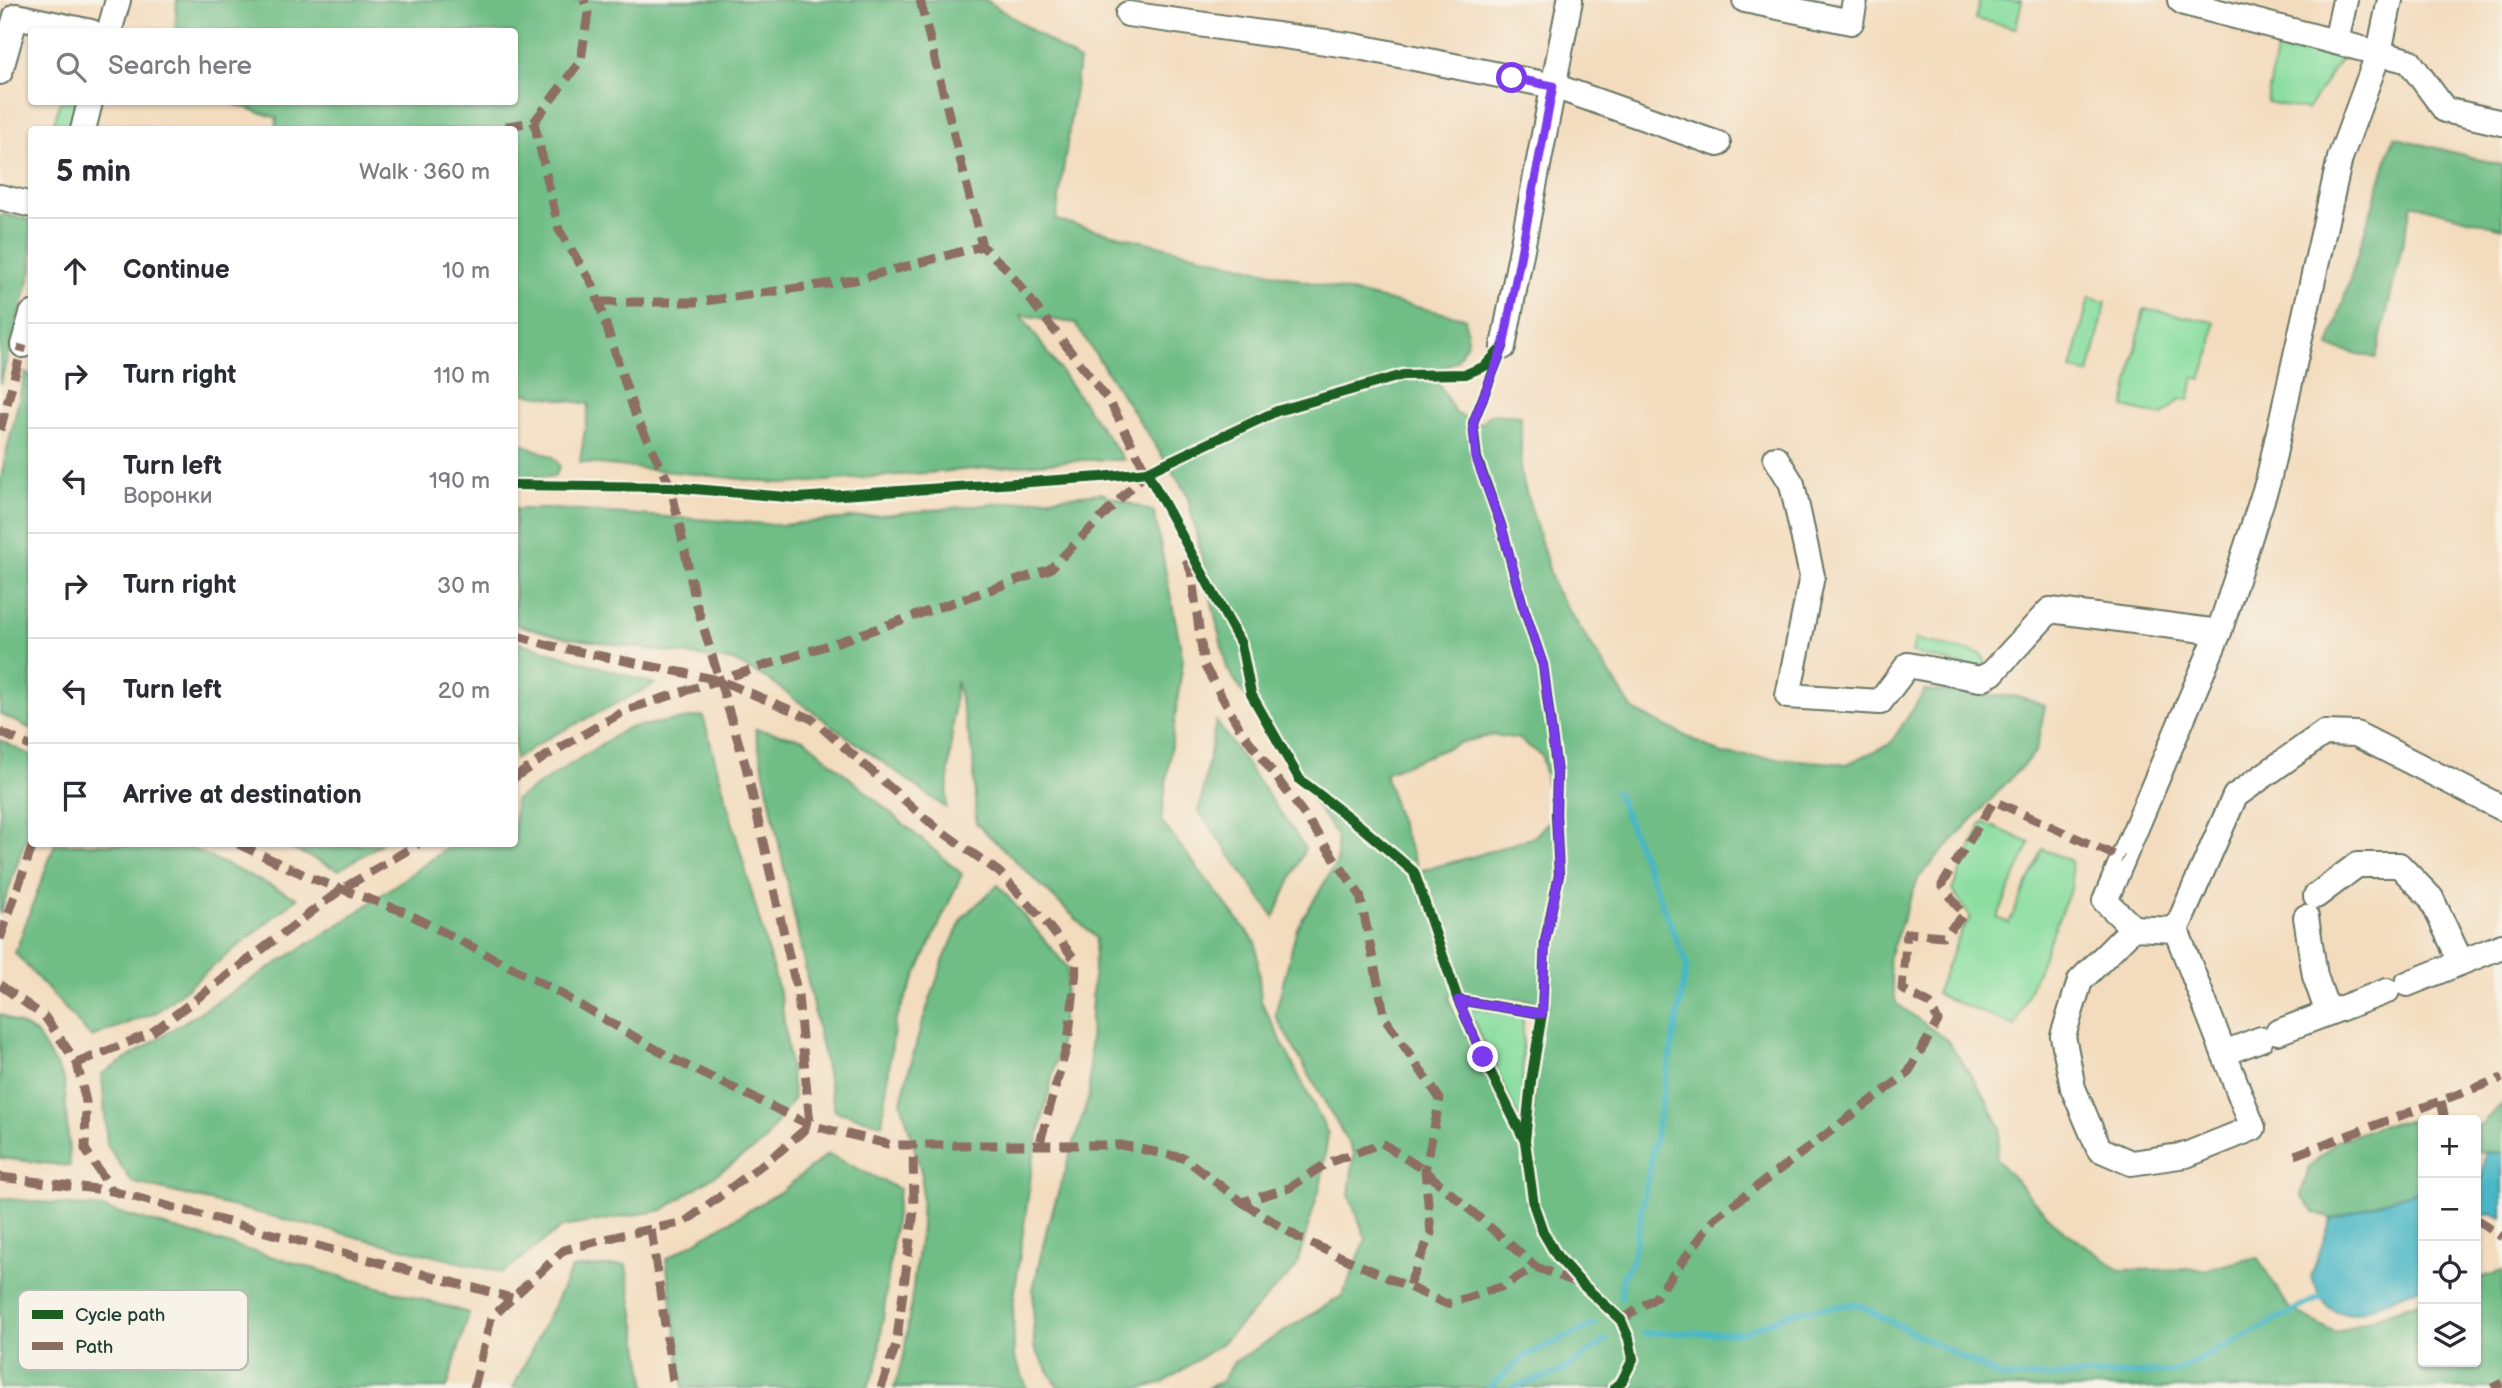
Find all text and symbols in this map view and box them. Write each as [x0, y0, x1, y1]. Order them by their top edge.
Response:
search box [28, 28, 518, 105]
icon: search [52, 48, 90, 86]
text: Search here [108, 51, 252, 82]
route start [1496, 62, 1527, 93]
text: 5 min [56, 154, 131, 190]
text: Walk · 360 m [359, 158, 490, 186]
icon: ahead [56, 252, 94, 290]
text: Continue [123, 255, 230, 286]
text: 10 m [442, 257, 490, 285]
icon: right [56, 357, 94, 395]
text: Turn right [123, 360, 236, 391]
text: 110 m [433, 362, 490, 390]
text: Turn left [123, 451, 222, 482]
icon: left [56, 462, 94, 500]
text: 190 m [429, 467, 490, 495]
text: Воронки [123, 482, 213, 510]
icon: right [56, 567, 94, 605]
text: Turn right [123, 570, 236, 601]
text: 30 m [437, 572, 490, 600]
icon: left [56, 672, 94, 710]
text: Turn left [123, 675, 222, 706]
text: 20 m [438, 677, 490, 705]
icon: arrive [56, 777, 94, 815]
text: Arrive at destination [123, 780, 362, 811]
route end [1467, 1041, 1498, 1072]
map controls [2418, 1115, 2481, 1367]
button: + [2418, 1115, 2481, 1178]
button: − [2418, 1178, 2481, 1241]
button: locate [2418, 1241, 2481, 1304]
legend [18, 1290, 248, 1370]
text: Cycle path [75, 1304, 165, 1327]
button: layers [2418, 1304, 2481, 1367]
text: Path [75, 1336, 113, 1359]

